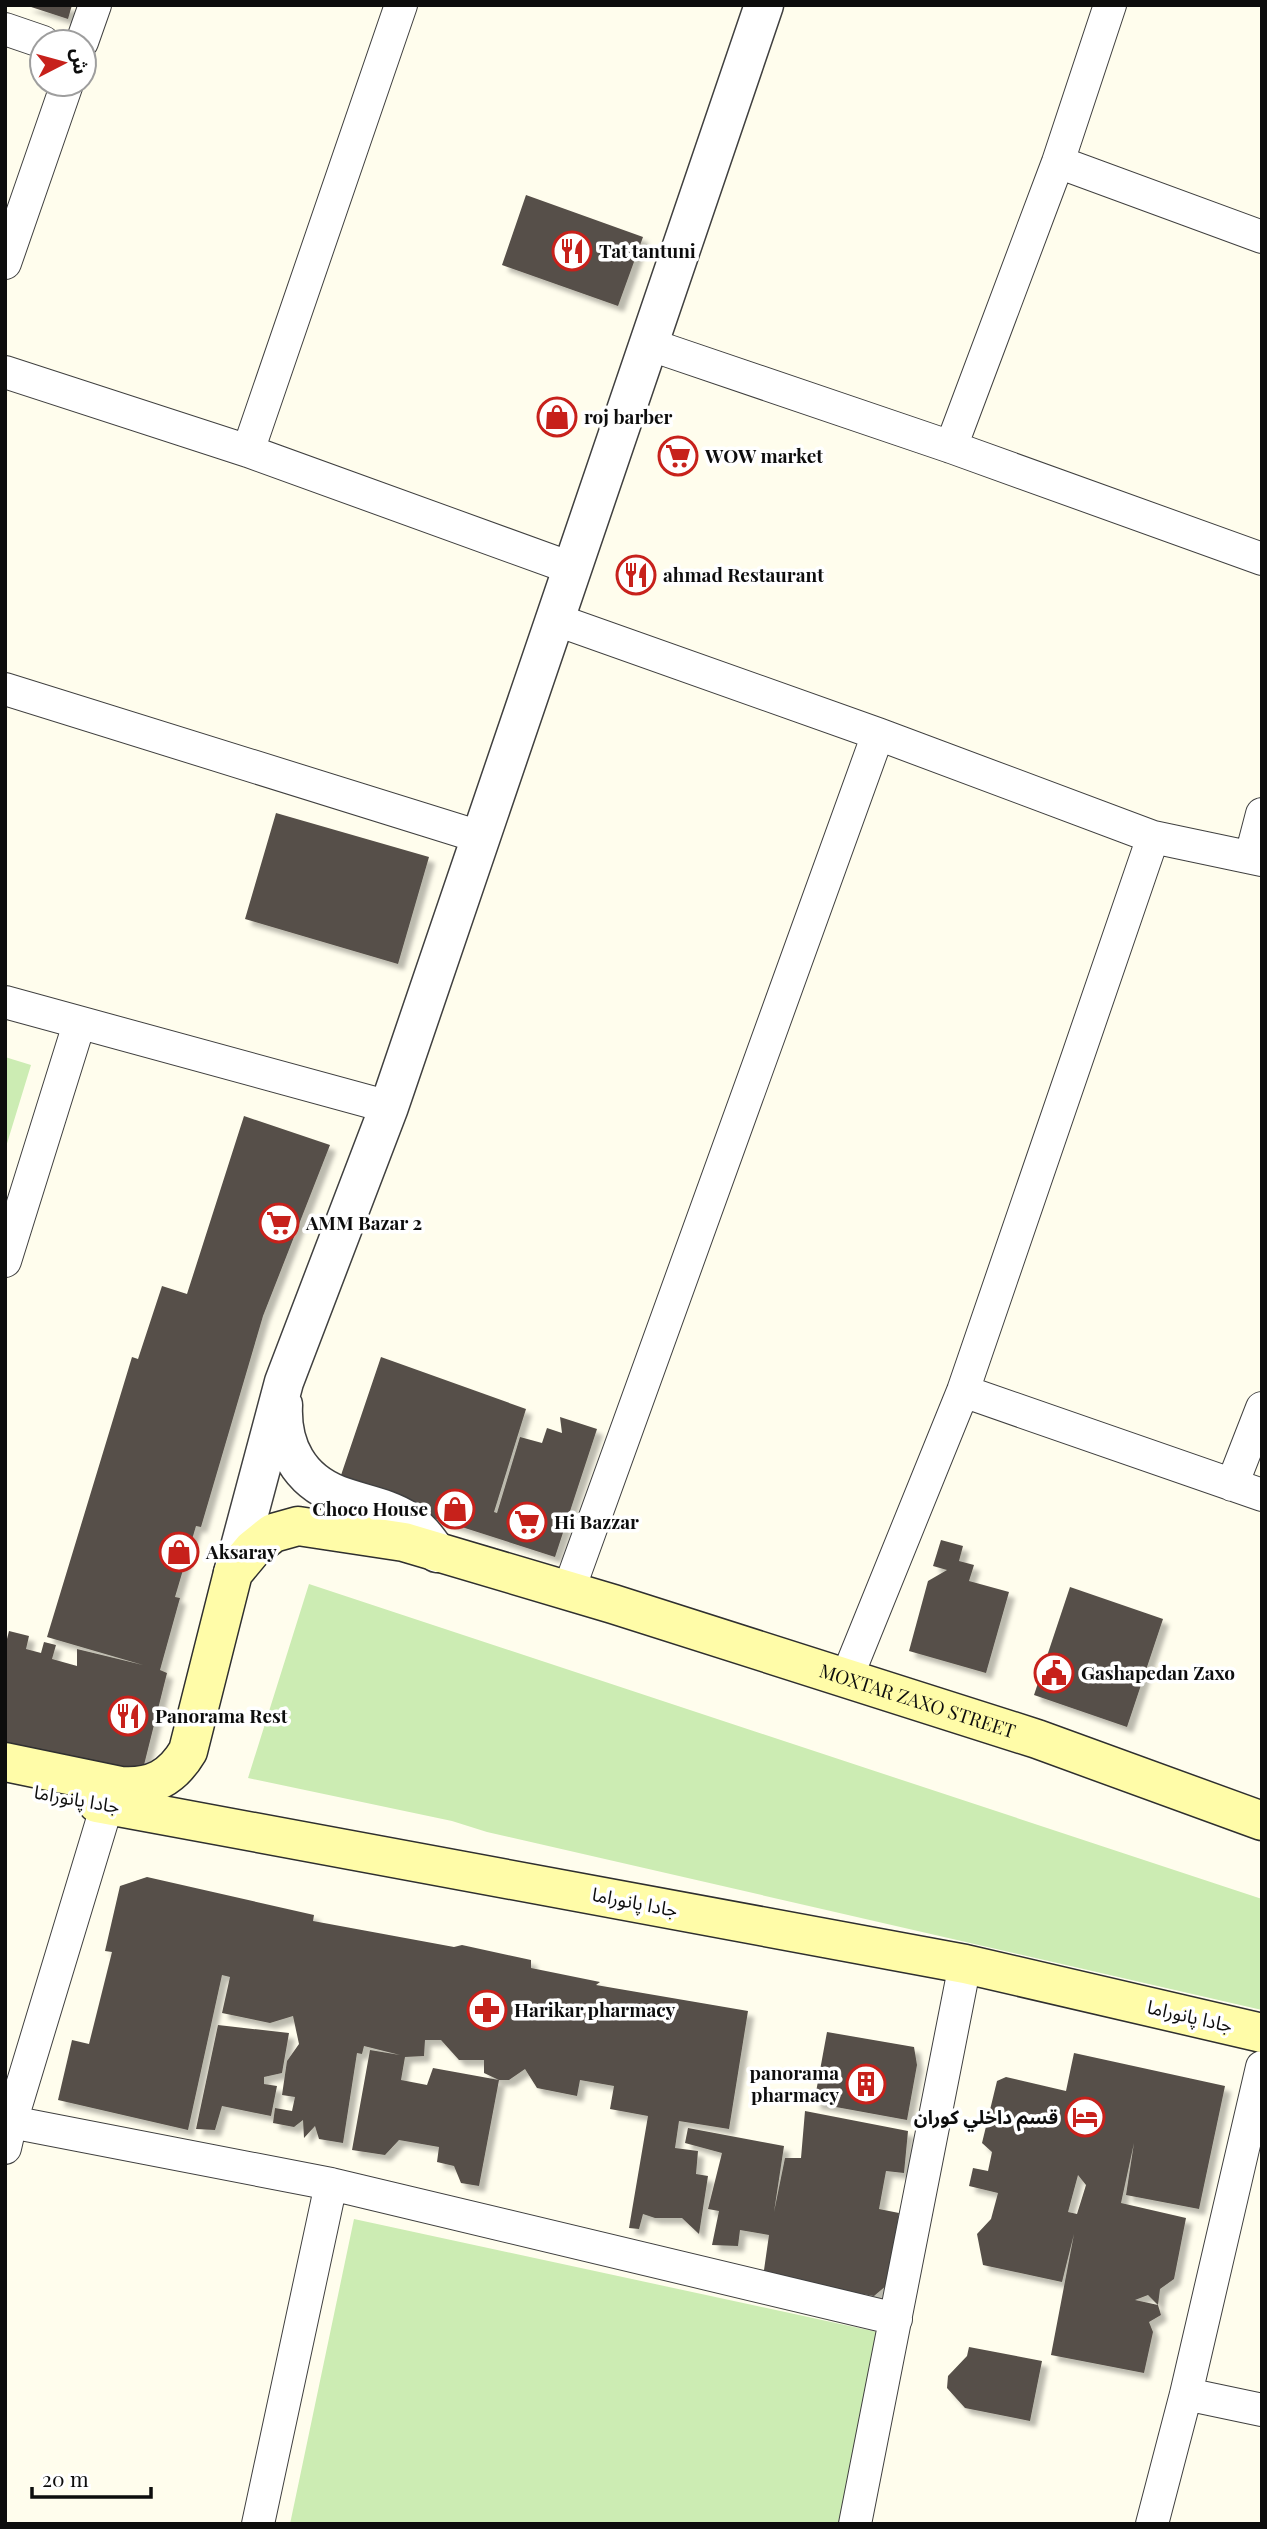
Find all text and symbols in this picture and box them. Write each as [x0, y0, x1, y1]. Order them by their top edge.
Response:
north arrow [28, 28, 98, 98]
text: ش [67, 47, 95, 75]
restaurant icon: Tat tantuni [551, 230, 593, 272]
place label: Tat tantuni [599, 237, 696, 263]
shop icon: roj barber [536, 396, 578, 438]
place label: roj barber [584, 403, 672, 429]
supermarket icon: WOW market [657, 435, 699, 477]
place label: WOW market [704, 442, 823, 468]
restaurant icon: ahmad Restaurant [615, 554, 657, 596]
place label: ahmad Restaurant [663, 561, 824, 587]
supermarket icon: AMM Bazar 2 [258, 1202, 300, 1244]
place label: AMM Bazar 2 [305, 1209, 422, 1235]
shop icon: Choco House [434, 1488, 476, 1530]
place label: Choco House [312, 1495, 428, 1521]
supermarket icon: Hi Bazzar [506, 1501, 548, 1543]
place label: Hi Bazzar [554, 1508, 639, 1534]
shop icon: Aksaray [158, 1531, 200, 1573]
place label: Aksaray [205, 1538, 277, 1564]
public building icon: Gashapedan Zaxo [1033, 1652, 1075, 1694]
street label: MOXTAR ZAXO STREET [816, 1657, 1019, 1743]
place label: Gashapedan Zaxo [1081, 1659, 1235, 1685]
restaurant icon: Panorama Rest [107, 1695, 149, 1737]
place label: Panorama Rest [155, 1702, 288, 1728]
street label: جادا پانوراما [32, 1778, 122, 1819]
street label: جادا پانوراما [590, 1880, 680, 1923]
pharmacy icon: Harikar pharmacy [466, 1989, 508, 2031]
street label: جادا پانوراما [1145, 1993, 1235, 2039]
place label: Harikar pharmacy [514, 1996, 676, 2022]
place label: panorama pharmacy [750, 2059, 839, 2107]
building icon: panorama pharmacy [845, 2063, 887, 2105]
hotel icon: قسم داخلي كوران [1064, 2096, 1106, 2138]
place label: قسم داخلي كوران [914, 2103, 1058, 2132]
scale bar [32, 2456, 150, 2500]
text: 20 m [42, 2464, 89, 2492]

